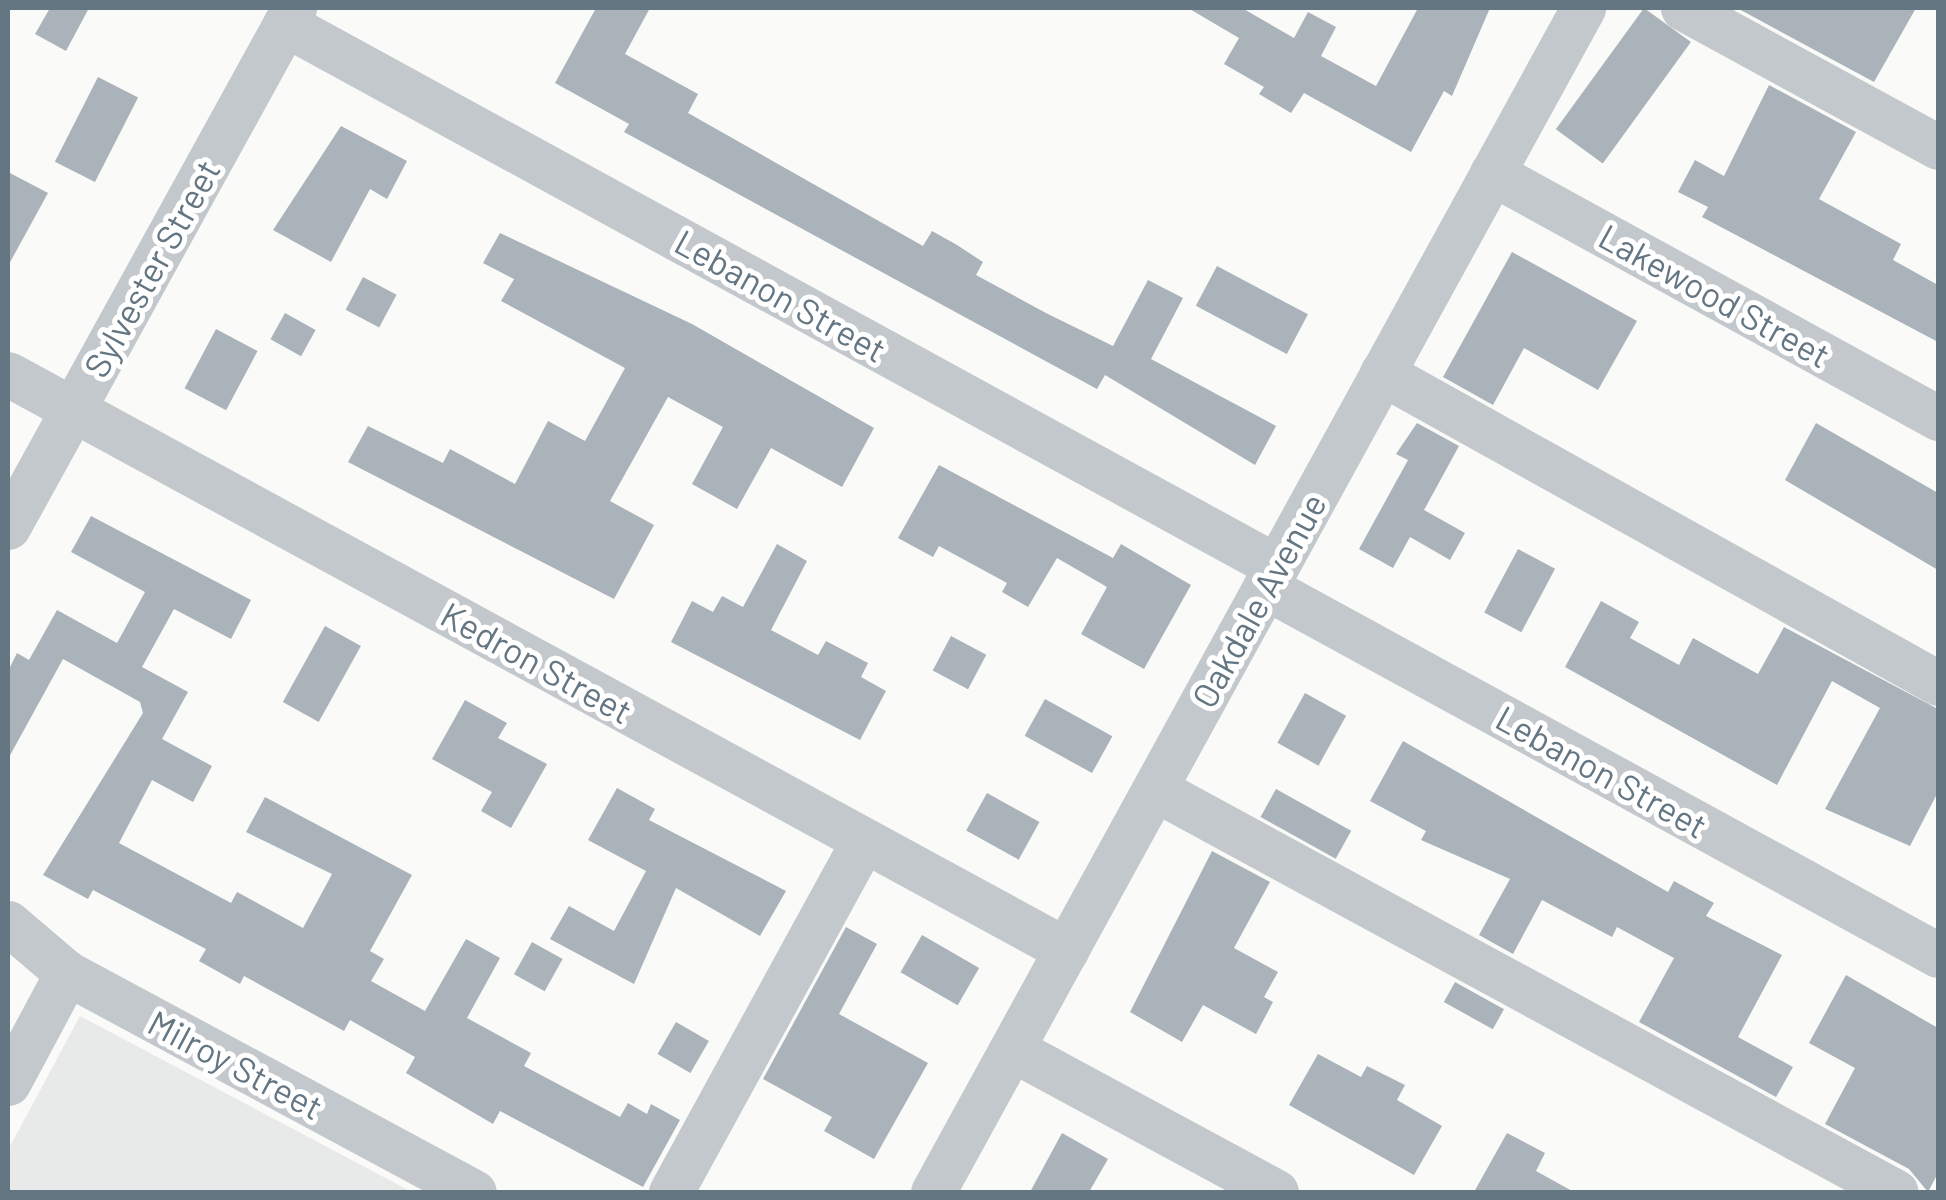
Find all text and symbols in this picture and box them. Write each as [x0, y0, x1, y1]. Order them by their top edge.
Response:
street label: Sylvester Street [74, 152, 228, 384]
street label: Lakewood Street [1592, 214, 1838, 376]
street label: Lebanon Street [668, 220, 894, 370]
street label: Oakdale Avenue [1182, 486, 1334, 714]
street label: Kedron Street [434, 592, 640, 732]
street label: Lebanon Street [1489, 696, 1715, 846]
street label: Milroy Street [142, 1000, 330, 1128]

